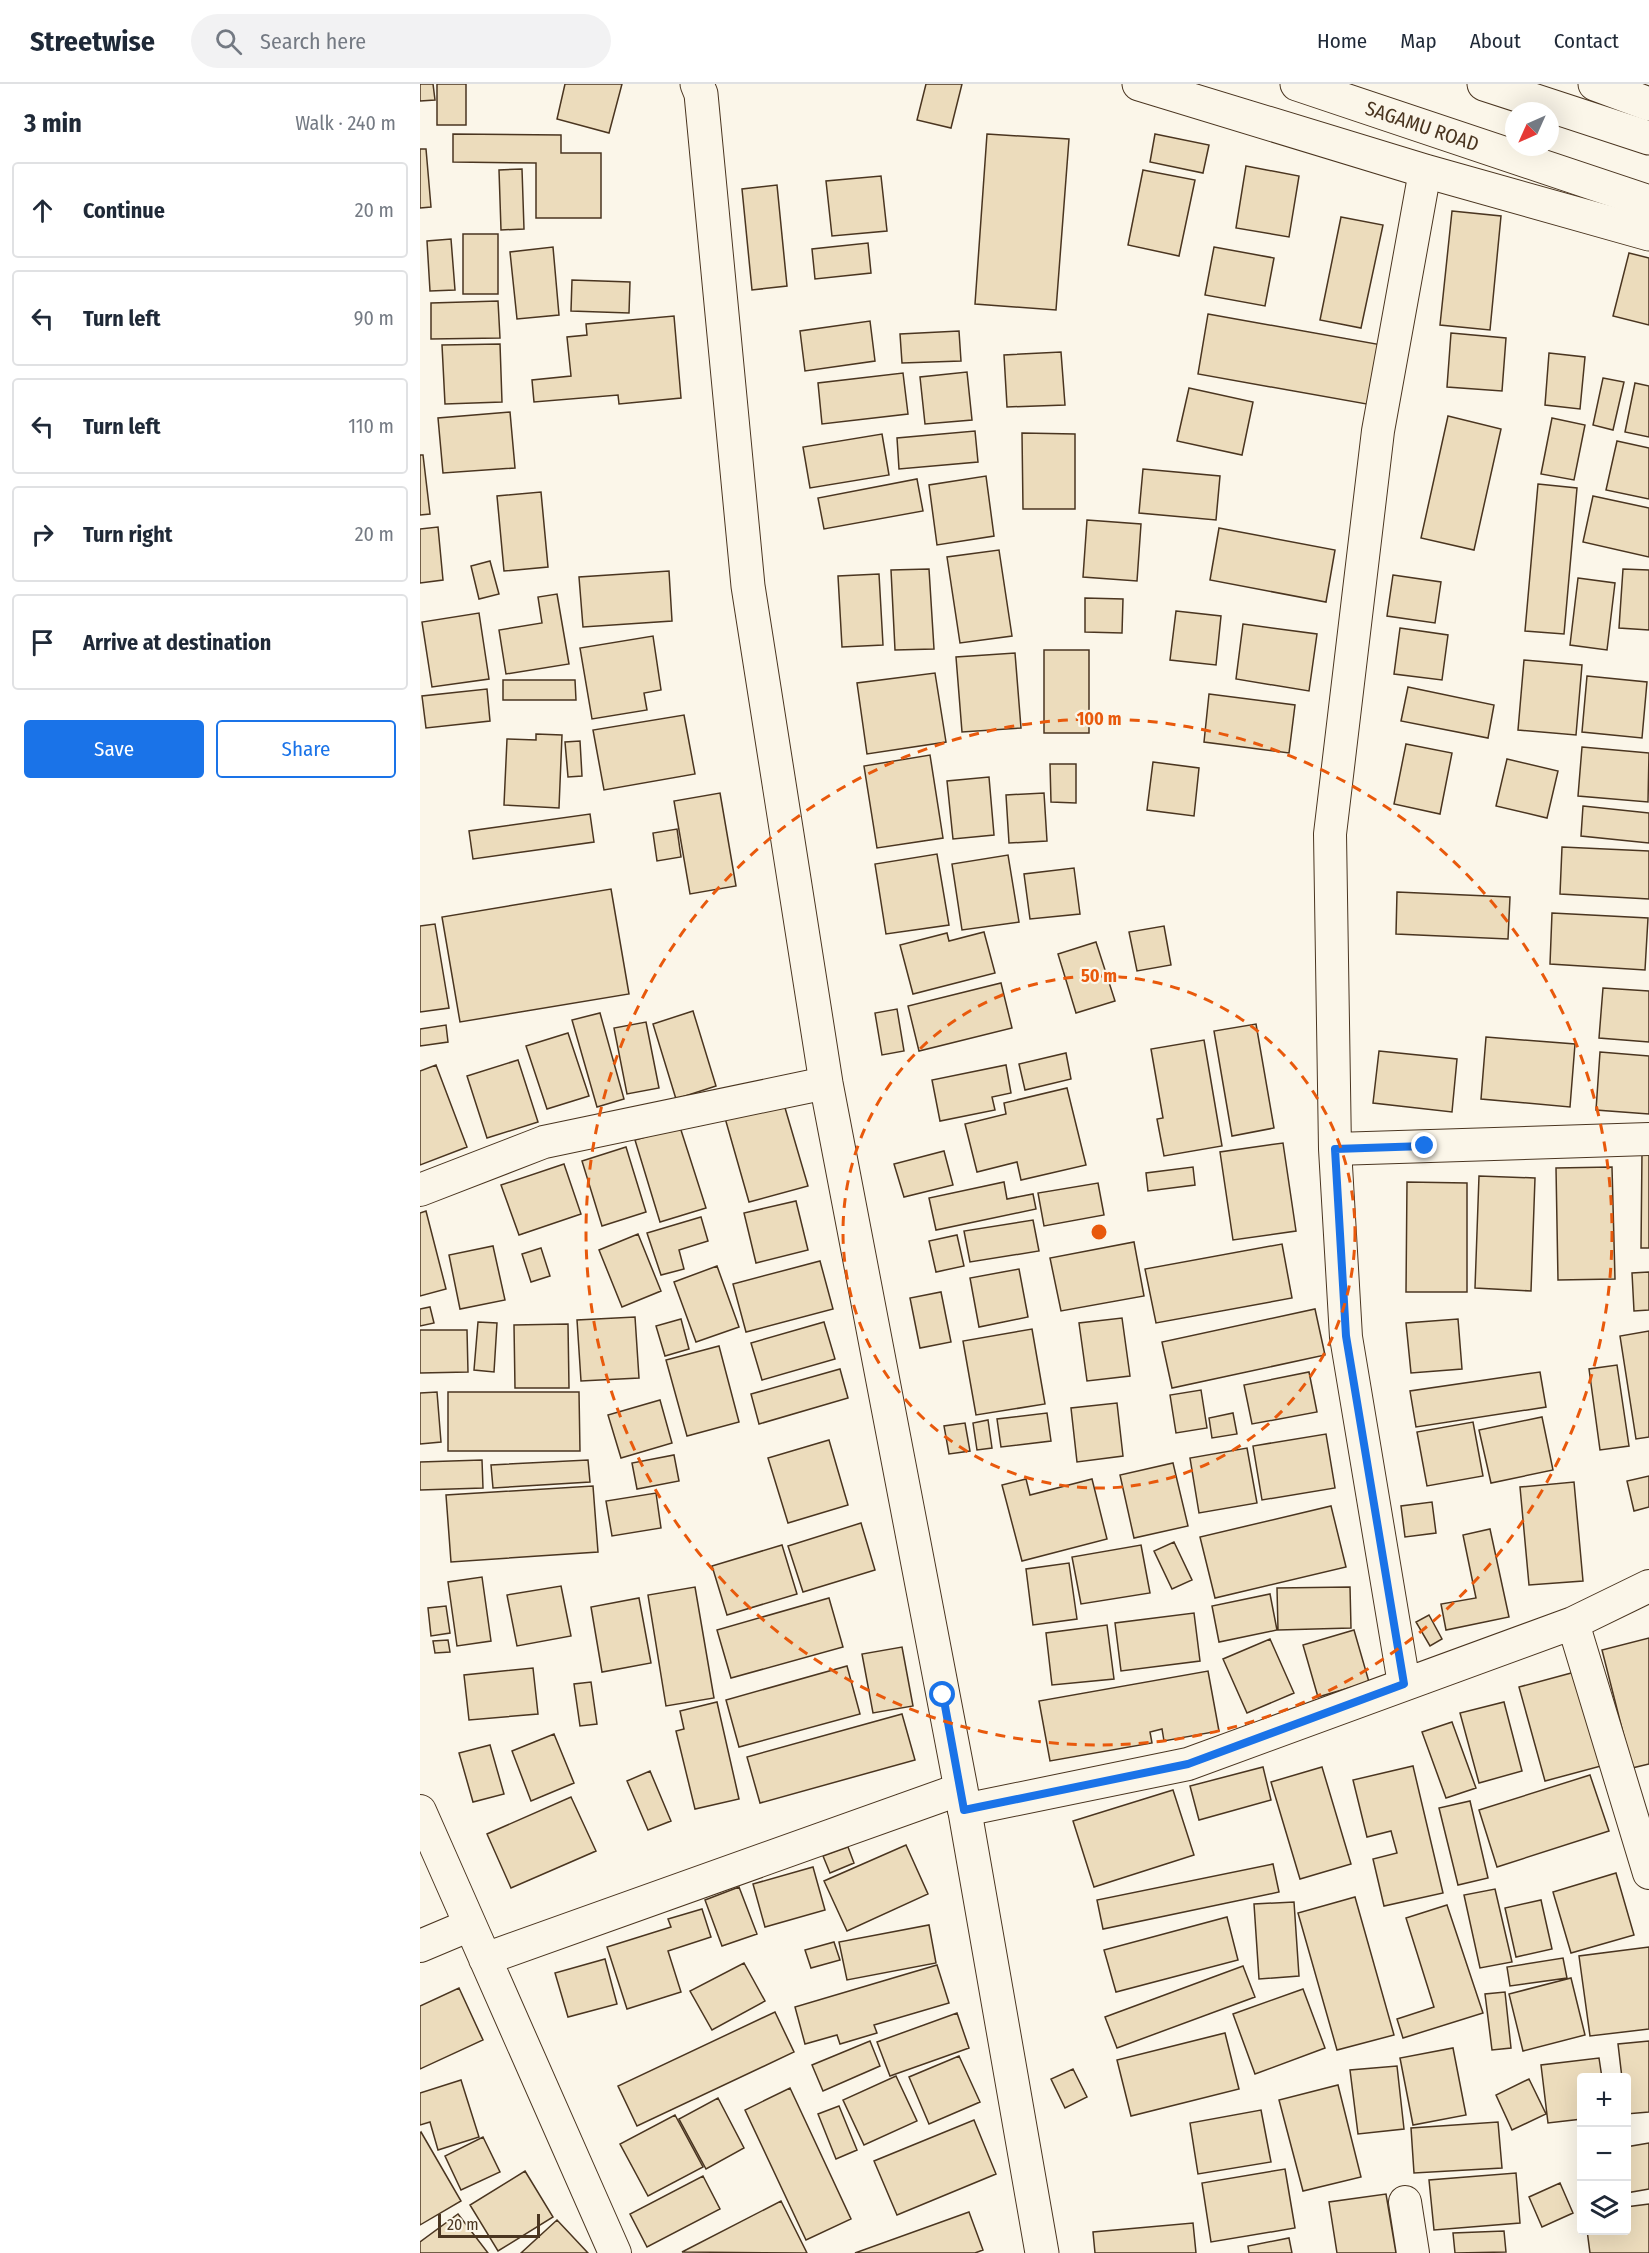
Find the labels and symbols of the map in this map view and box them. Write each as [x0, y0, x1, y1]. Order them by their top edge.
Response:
street label: SAGAMU ROAD [1362, 96, 1482, 156]
north arrow [1505, 102, 1559, 156]
text: 100 m [1077, 708, 1121, 730]
text: 50 m [1081, 965, 1117, 987]
route end [1411, 1132, 1437, 1158]
centre of rings [1089, 1222, 1109, 1242]
route start [929, 1681, 955, 1707]
scale bar [438, 2211, 540, 2238]

